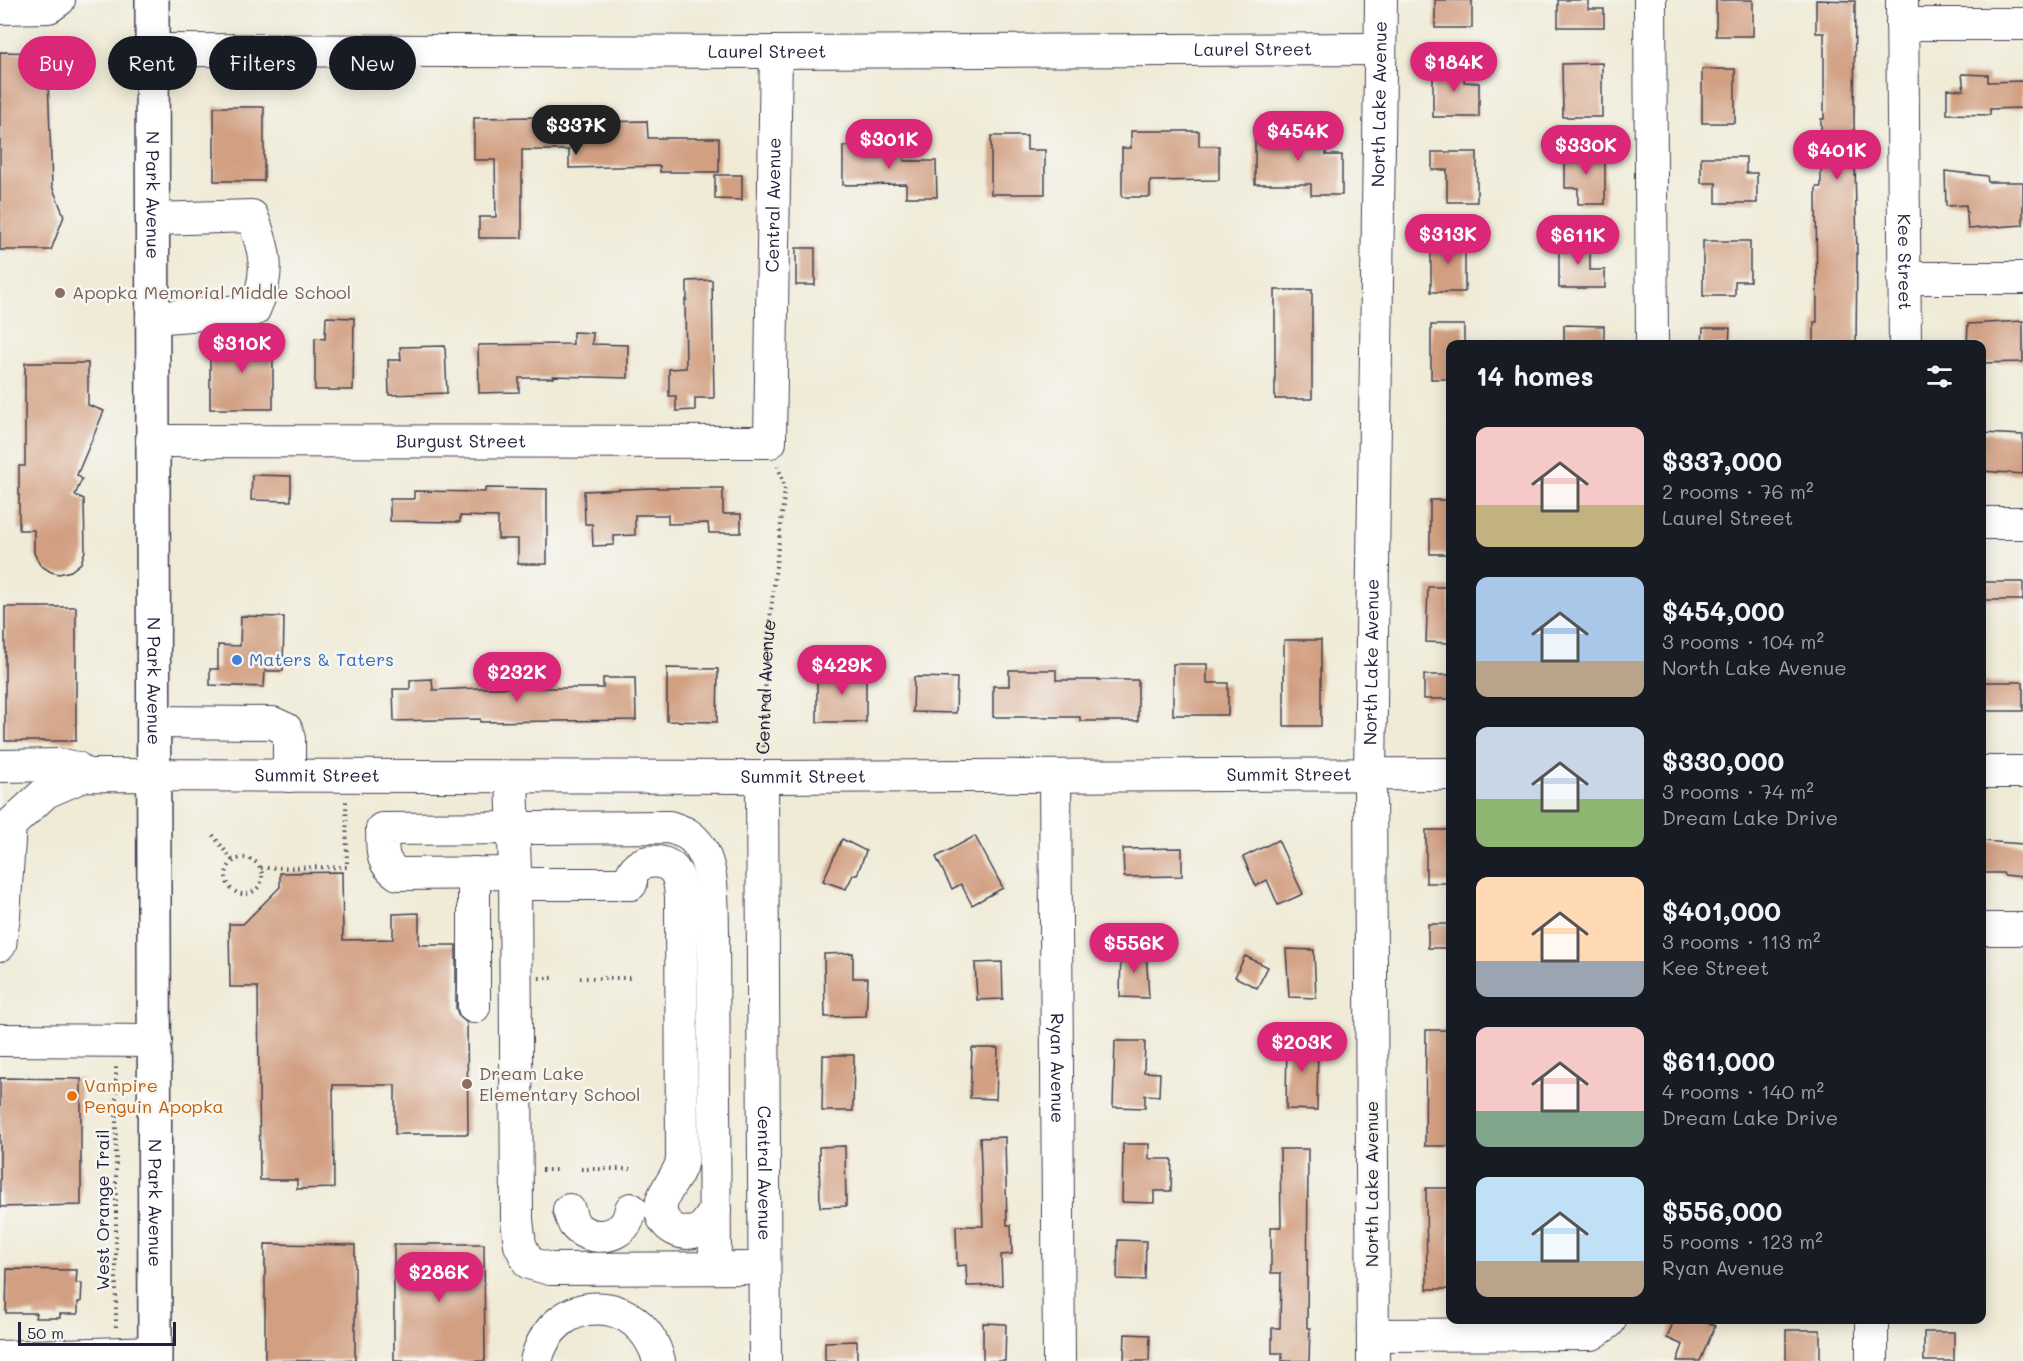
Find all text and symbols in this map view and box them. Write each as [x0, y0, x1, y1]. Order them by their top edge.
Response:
street label: North Lake Avenue [1365, 21, 1392, 187]
chip: Buy [18, 36, 96, 90]
chip: Rent [108, 36, 197, 90]
chip: Filters [209, 36, 317, 90]
chip: New [329, 36, 416, 90]
street label: Laurel Street [1194, 36, 1312, 61]
street label: Laurel Street [708, 39, 826, 63]
pin: $184K [1412, 42, 1496, 93]
text: $184K [1424, 48, 1484, 74]
pin: $337K [534, 105, 618, 156]
text: $337K [546, 111, 606, 137]
pin: $454K [1256, 111, 1340, 162]
text: $454K [1267, 117, 1329, 143]
pin: $301K [847, 119, 931, 170]
text: $301K [859, 125, 919, 151]
pin: $330K [1544, 125, 1628, 176]
pin: $401K [1795, 130, 1879, 181]
street label: N Park Avenue [141, 131, 166, 259]
text: $330K [1555, 131, 1617, 157]
text: $401K [1807, 136, 1867, 162]
street label: Central Avenue [760, 137, 786, 273]
pin: $313K [1406, 214, 1490, 265]
street label: Kee Street [1893, 214, 1918, 310]
pin: $611K [1536, 215, 1620, 266]
text: $313K [1419, 220, 1477, 246]
text: $611K [1550, 221, 1606, 247]
place label: Apopka Memorial Middle School [72, 280, 351, 304]
marker: Apopka Memorial Middle School [53, 286, 67, 300]
pin: $310K [200, 323, 284, 374]
text: $310K [212, 329, 272, 355]
text: 14 homes [1476, 359, 1594, 393]
icon: filters [1923, 360, 1956, 393]
street label: Burgust Street [396, 428, 526, 453]
text: $337,000 [1662, 444, 1782, 478]
icon: home [1524, 451, 1596, 523]
text: 2 rooms · 76 m² [1662, 478, 1814, 504]
text: Laurel Street [1662, 504, 1793, 530]
street label: North Lake Avenue [1357, 579, 1384, 745]
text: $454,000 [1662, 594, 1784, 628]
icon: home [1524, 601, 1596, 673]
street label: N Park Avenue [142, 617, 167, 745]
street label: Central Avenue [750, 618, 781, 755]
text: 3 rooms · 104 m² [1662, 628, 1824, 654]
pin: $429K [800, 645, 884, 696]
place label: Maters & Taters [249, 647, 394, 671]
text: $429K [811, 651, 873, 677]
pin: $232K [475, 652, 559, 703]
marker: Maters & Taters [230, 653, 244, 667]
text: North Lake Avenue [1662, 654, 1847, 680]
text: $232K [487, 658, 547, 684]
text: $330,000 [1662, 744, 1784, 778]
icon: home [1524, 751, 1596, 823]
street label: Summit Street [1226, 761, 1352, 786]
street label: Summit Street [254, 763, 380, 787]
street label: Summit Street [740, 764, 866, 788]
text: 3 rooms · 74 m² [1662, 778, 1814, 804]
text: Dream Lake Drive [1662, 804, 1838, 830]
text: $401,000 [1662, 894, 1781, 928]
icon: home [1524, 901, 1596, 973]
pin: $556K [1092, 923, 1176, 974]
text: 3 rooms · 113 m² [1662, 928, 1821, 954]
text: $556K [1104, 929, 1164, 955]
text: Kee Street [1662, 954, 1769, 980]
street label: Ryan Avenue [1046, 1013, 1070, 1123]
pin: $203K [1260, 1022, 1344, 1073]
text: $203K [1271, 1028, 1333, 1054]
text: $611,000 [1662, 1044, 1775, 1078]
icon: home [1524, 1051, 1596, 1123]
place label: Dream Lake Elementary School [479, 1061, 641, 1106]
place label: Vampire Penguin Apopka [84, 1073, 224, 1118]
marker: Dream Lake Elementary School [460, 1077, 474, 1091]
text: 4 rooms · 140 m² [1662, 1078, 1824, 1104]
marker: Vampire Penguin Apopka [65, 1089, 79, 1103]
street label: North Lake Avenue [1359, 1101, 1383, 1267]
text: Dream Lake Drive [1662, 1104, 1838, 1130]
street label: Central Avenue [753, 1106, 777, 1240]
street label: West Orange Trail [90, 1129, 114, 1291]
street label: N Park Avenue [144, 1139, 168, 1267]
text: $556,000 [1662, 1194, 1782, 1228]
icon: home [1524, 1201, 1596, 1273]
text: 5 rooms · 123 m² [1662, 1228, 1823, 1254]
pin: $286K [397, 1252, 481, 1303]
text: Ryan Avenue [1662, 1254, 1784, 1280]
text: $286K [408, 1258, 470, 1284]
scale bar [18, 1319, 176, 1346]
text: 50 m [27, 1322, 64, 1343]

